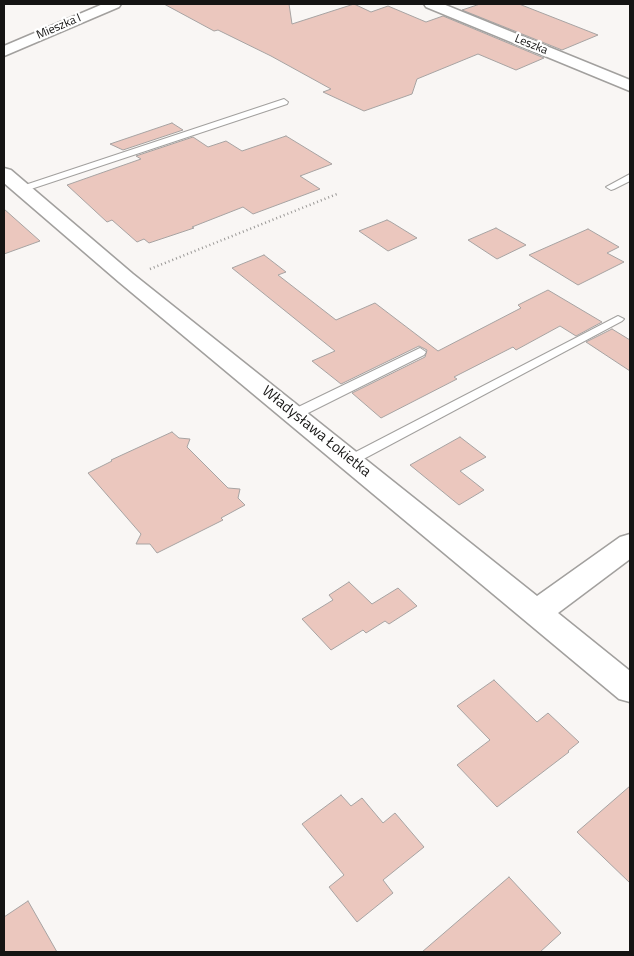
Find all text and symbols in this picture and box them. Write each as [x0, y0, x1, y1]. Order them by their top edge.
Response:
street label: Mieszka I [34, 11, 84, 43]
street label: Leszka [512, 32, 550, 58]
street label: Władysława Łokietka [258, 383, 374, 481]

